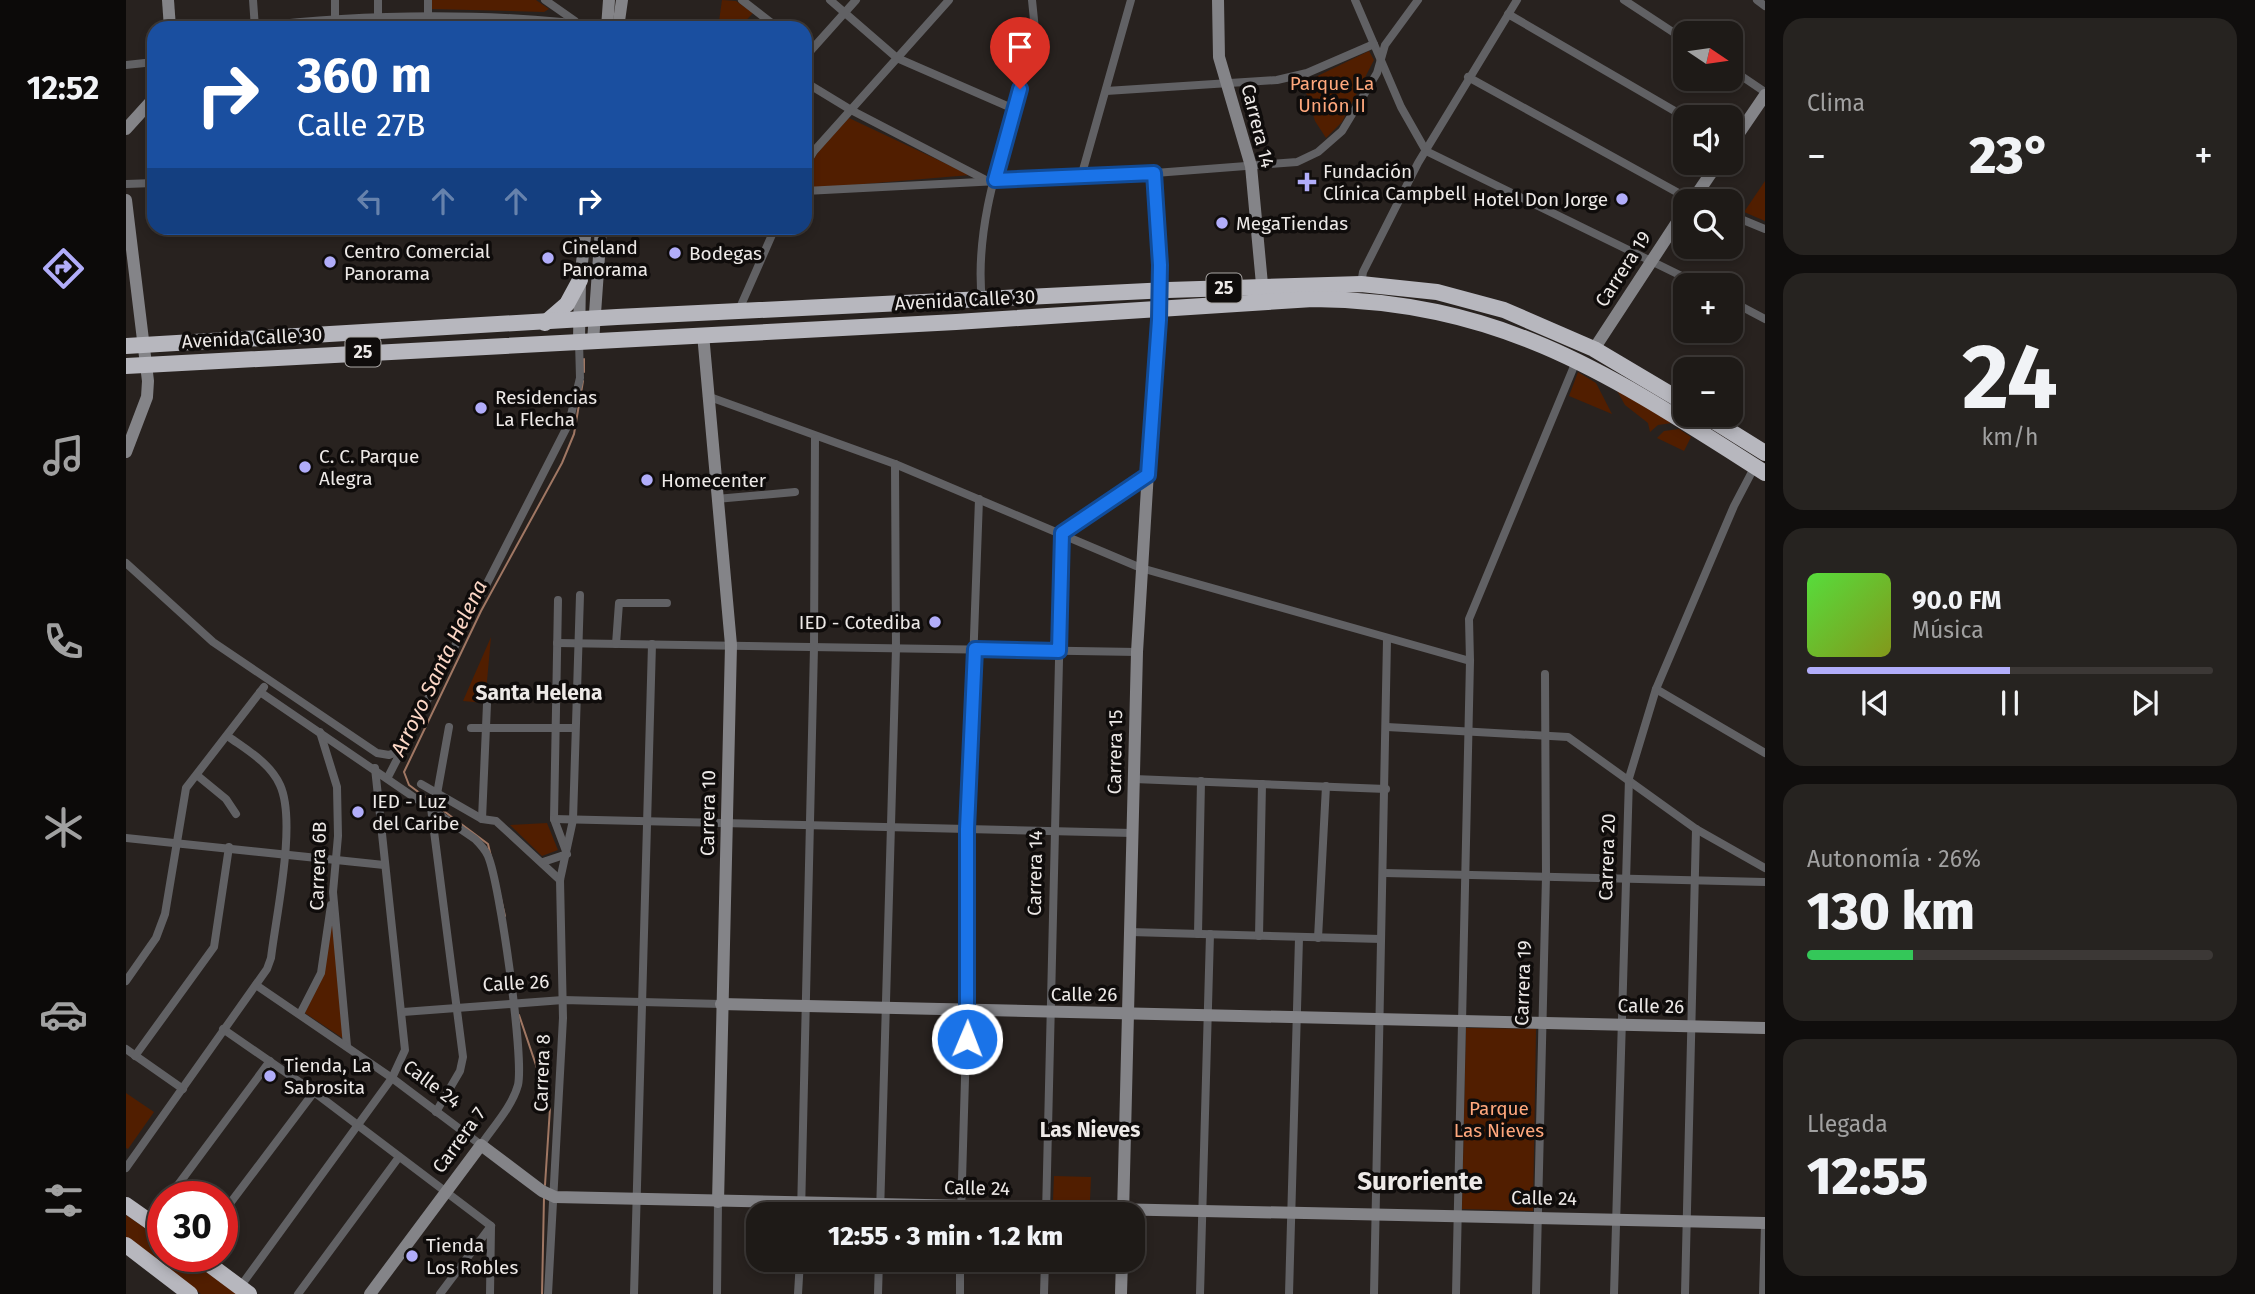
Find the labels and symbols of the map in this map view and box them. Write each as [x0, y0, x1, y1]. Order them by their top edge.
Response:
pin [990, 17, 1050, 89]
north arrow [1673, 21, 1743, 91]
park label: Parque La Unión II [1290, 72, 1374, 117]
street label: Carrera 14 [1236, 82, 1280, 170]
place label: Fundación Clínica Campbell [1323, 160, 1467, 205]
marker: Fundación Clínica Campbell [1297, 172, 1317, 192]
place label: Hotel Don Jorge [1473, 188, 1608, 211]
marker: Hotel Don Jorge [1614, 191, 1630, 207]
place label: MegaTiendas [1236, 212, 1348, 235]
marker: MegaTiendas [1214, 215, 1230, 231]
street label: Carrera 19 [1590, 227, 1656, 311]
place label: Cineland Panorama [562, 236, 648, 281]
place label: Centro Comercial Panorama [344, 240, 491, 285]
place label: Bodegas [689, 242, 762, 265]
marker: Bodegas [667, 245, 683, 261]
marker: Cineland Panorama [540, 250, 556, 266]
marker: Centro Comercial Panorama [322, 254, 338, 270]
road number: 25 [1206, 274, 1242, 302]
street label: Avenida Calle 30 [894, 285, 1036, 315]
street label: Avenida Calle 30 [181, 323, 323, 353]
road number: 25 [345, 338, 380, 366]
place label: Residencias La Flecha [495, 386, 597, 431]
marker: Residencias La Flecha [473, 400, 489, 416]
place label: C. C. Parque Alegra [319, 445, 419, 490]
marker: C. C. Parque Alegra [297, 459, 313, 475]
place label: Homecenter [661, 469, 767, 492]
marker: Homecenter [639, 472, 655, 488]
water label: Arroyo Santa Helena [385, 576, 493, 761]
place label: IED - Cotediba [799, 611, 921, 634]
marker: IED - Cotediba [927, 614, 943, 630]
district label: Santa Helena [476, 680, 602, 706]
street label: Carrera 15 [1103, 709, 1127, 795]
street label: Carrera 10 [696, 770, 720, 856]
place label: IED - Luz del Caribe [372, 790, 459, 835]
marker: IED - Luz del Caribe [350, 804, 366, 820]
street label: Carrera 20 [1594, 813, 1620, 901]
street label: Carrera 6B [305, 821, 331, 911]
street label: Carrera 14 [1023, 830, 1047, 916]
street label: Carrera 19 [1510, 940, 1536, 1026]
street label: Calle 26 [482, 970, 550, 996]
street label: Calle 26 [1051, 983, 1117, 1006]
street label: Calle 26 [1618, 994, 1684, 1018]
position arrow [930, 1002, 1004, 1076]
street label: Carrera 8 [529, 1034, 555, 1112]
place label: Tienda, La Sabrosita [284, 1054, 372, 1099]
street label: Calle 24 [399, 1055, 465, 1113]
marker: Tienda, La Sabrosita [262, 1068, 278, 1084]
park label: Parque Las Nieves [1454, 1097, 1544, 1142]
street label: Carrera 7 [427, 1103, 491, 1177]
district label: Las Nieves [1040, 1117, 1140, 1143]
district label: Suroriente [1357, 1166, 1483, 1197]
street label: Calle 24 [944, 1176, 1010, 1200]
speed limit sign: 30 [147, 1181, 238, 1272]
street label: Calle 24 [1511, 1186, 1577, 1210]
place label: Tienda Los Robles [426, 1234, 518, 1279]
marker: Tienda Los Robles [404, 1248, 420, 1264]

